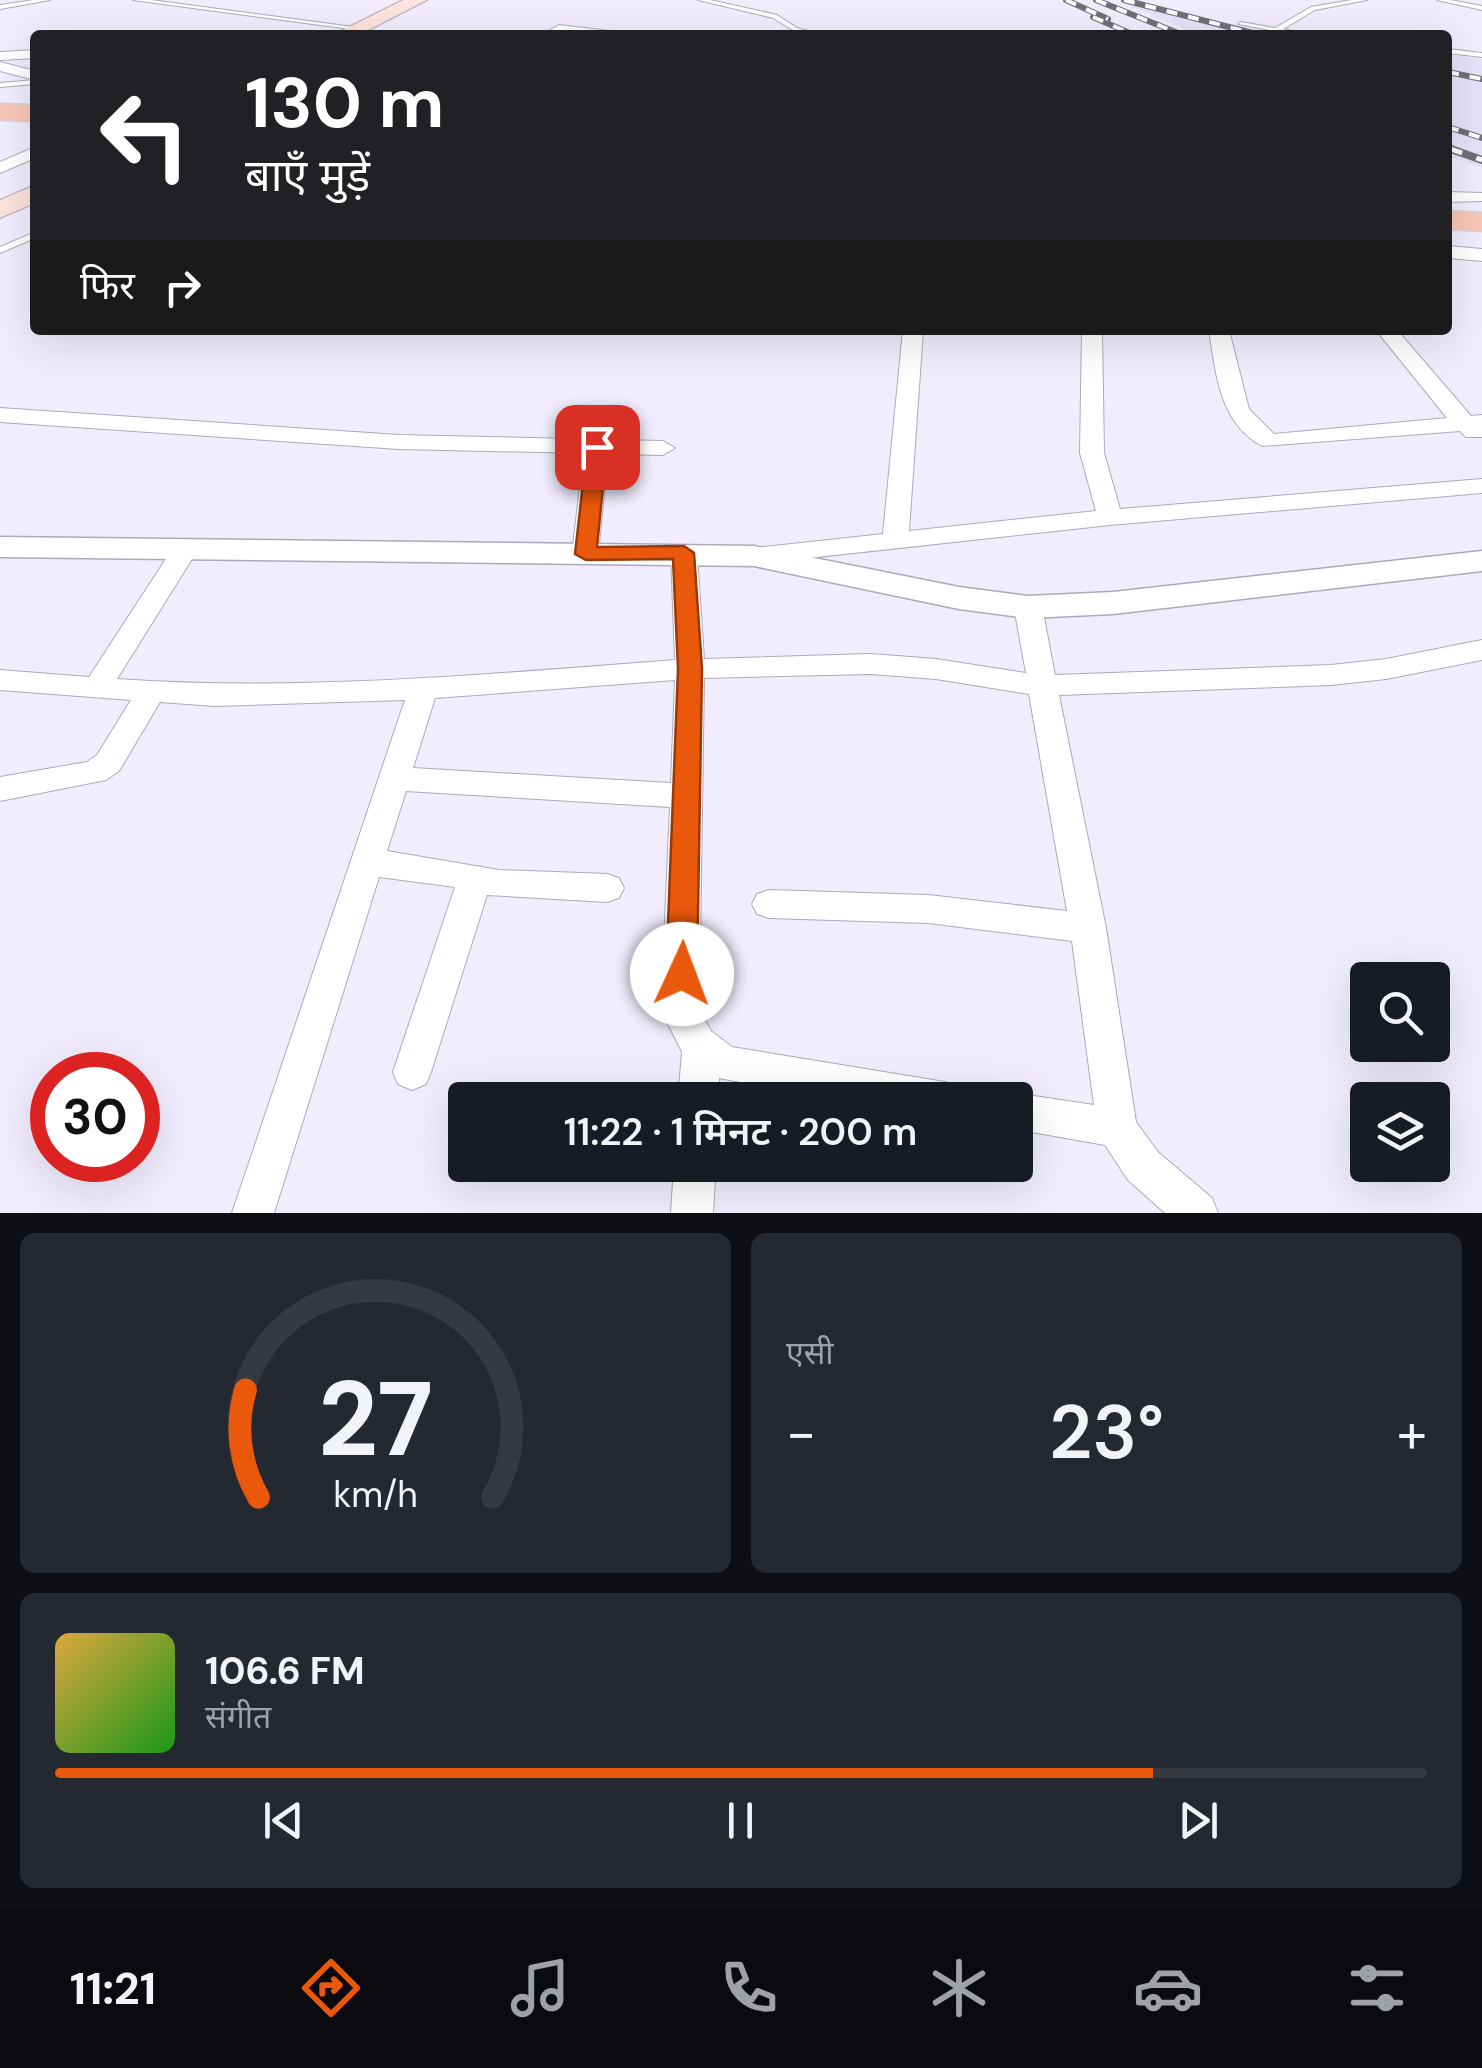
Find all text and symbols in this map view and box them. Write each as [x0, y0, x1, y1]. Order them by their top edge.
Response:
text: 130 m [245, 58, 444, 149]
icon: left [80, 70, 210, 200]
text: बाएँ मुड़ें [245, 146, 370, 205]
icon: right [155, 260, 210, 315]
text: फिर [80, 261, 135, 311]
pin [555, 405, 640, 490]
icon: arrive [570, 420, 625, 475]
position arrow [630, 922, 734, 1026]
map controls [1350, 962, 1450, 1182]
button: search [1350, 962, 1450, 1062]
speed limit sign: 30 [30, 1052, 160, 1182]
button: layers [1350, 1082, 1450, 1182]
text: 11:22 · 1 मिनट · 200 m [564, 1107, 917, 1157]
text: एसी [786, 1332, 834, 1374]
text: 27 [318, 1352, 433, 1487]
text: 23° [1049, 1384, 1164, 1481]
text: − [786, 1397, 816, 1469]
text: + [1397, 1397, 1427, 1469]
text: km/h [333, 1472, 418, 1518]
text: 106.6 FM [205, 1646, 365, 1696]
text: संगीत [205, 1696, 271, 1738]
icon: previous [256, 1793, 311, 1848]
icon: pause [713, 1793, 768, 1848]
icon: next [1171, 1793, 1226, 1848]
icon: directions [296, 1953, 366, 2023]
icon: music [505, 1953, 575, 2023]
icon: phone [714, 1953, 784, 2023]
icon: climate [924, 1953, 994, 2023]
icon: car [1133, 1953, 1203, 2023]
icon: filters [1342, 1953, 1412, 2023]
text: 11:21 [70, 1959, 156, 2018]

